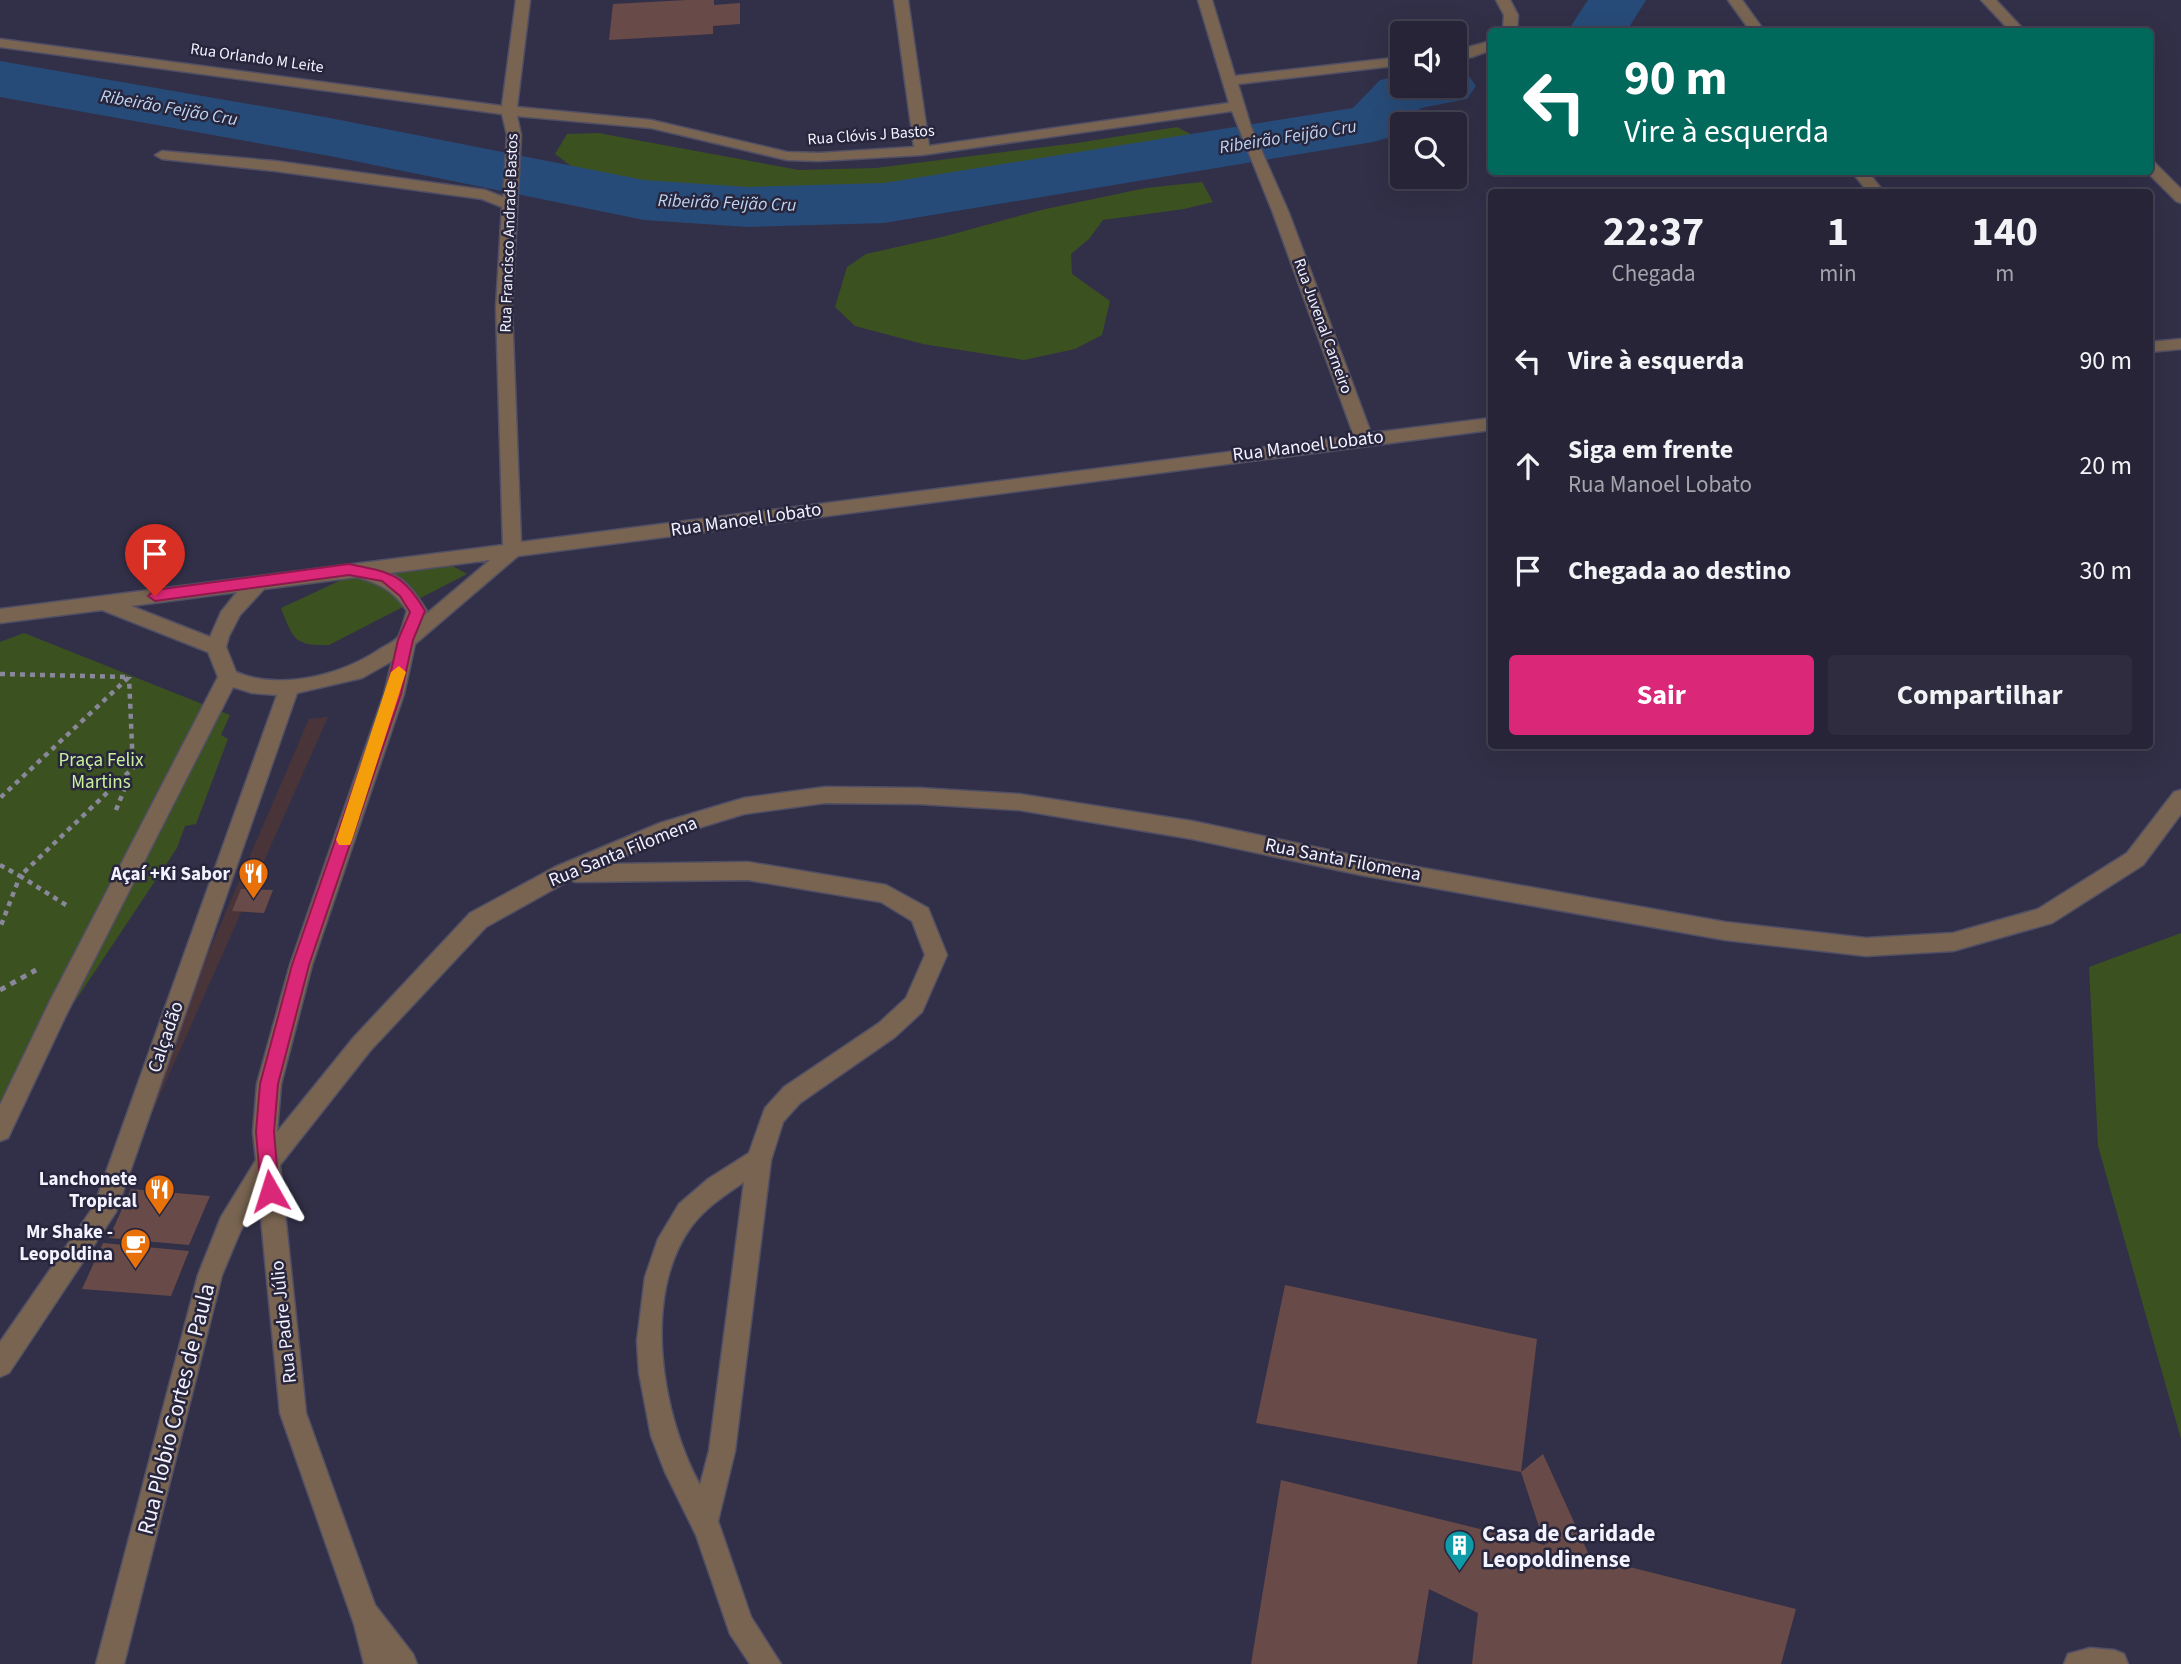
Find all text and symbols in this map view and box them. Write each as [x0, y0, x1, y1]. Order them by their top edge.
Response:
map controls [1390, 21, 1467, 189]
button: sound [1390, 21, 1467, 98]
street label: Rua Orlando M Leite [189, 38, 325, 78]
text: 90 m [1624, 44, 1728, 114]
icon: left [1509, 56, 1600, 147]
water label: Ribeirão Feijão Cru [98, 84, 240, 132]
text: Vire à esquerda [1624, 109, 1829, 155]
button: search [1390, 112, 1467, 189]
water label: Ribeirão Feijão Cru [1217, 114, 1359, 160]
street label: Rua Clóvis J Bastos [807, 120, 936, 150]
street label: Rua Francisco Andrade Bastos [495, 133, 523, 333]
water label: Ribeirão Feijão Cru [657, 188, 797, 218]
text: 22:37 [1603, 202, 1704, 262]
text: 1 [1827, 202, 1849, 262]
text: 140 [1971, 202, 2038, 262]
street label: Rua Juvenal Carneiro [1288, 255, 1358, 397]
text: Chegada [1612, 257, 1696, 290]
text: min [1819, 257, 1857, 290]
text: m [1995, 257, 2014, 290]
icon: left [1509, 342, 1547, 380]
text: Vire à esquerda [1568, 342, 1744, 379]
text: 90 m [2079, 342, 2132, 379]
street label: Rua Manoel Lobato [1231, 423, 1385, 469]
text: Siga em frente [1568, 431, 1733, 468]
icon: ahead [1509, 447, 1547, 485]
text: 20 m [2079, 447, 2132, 484]
text: Rua Manoel Lobato [1568, 468, 1752, 501]
street label: Rua Manoel Lobato [669, 496, 823, 544]
pin [125, 524, 185, 596]
icon: arrive [136, 535, 174, 573]
icon: arrive [1509, 552, 1547, 590]
text: Chegada ao destino [1568, 552, 1791, 589]
text: 30 m [2079, 552, 2132, 589]
button: Sair [1509, 655, 1814, 735]
button: Compartilhar [1828, 655, 2132, 735]
park label: Praça Felix Martins [59, 747, 144, 796]
street label: Rua Santa Filomena [545, 810, 701, 894]
street label: Rua Santa Filomena [1263, 832, 1423, 888]
restaurant icon: Açaí +Ki Sabor [236, 857, 270, 901]
place label: Açaí +Ki Sabor [110, 861, 230, 888]
street label: Calçadão [141, 998, 191, 1076]
position arrow [233, 1154, 307, 1228]
place label: Lanchonete Tropical [39, 1166, 138, 1215]
restaurant icon: Lanchonete Tropical [143, 1173, 177, 1217]
place label: Mr Shake - Leopoldina [19, 1219, 113, 1268]
cafe icon: Mr Shake - Leopoldina [119, 1226, 153, 1270]
street label: Rua Padre Júlio [264, 1259, 304, 1385]
street label: Rua Plobio Cortes de Paula [129, 1280, 223, 1538]
place label: Casa de Caridade Leopoldinense [1482, 1517, 1656, 1576]
building icon: Casa de Caridade Leopoldinense [1442, 1529, 1476, 1573]

